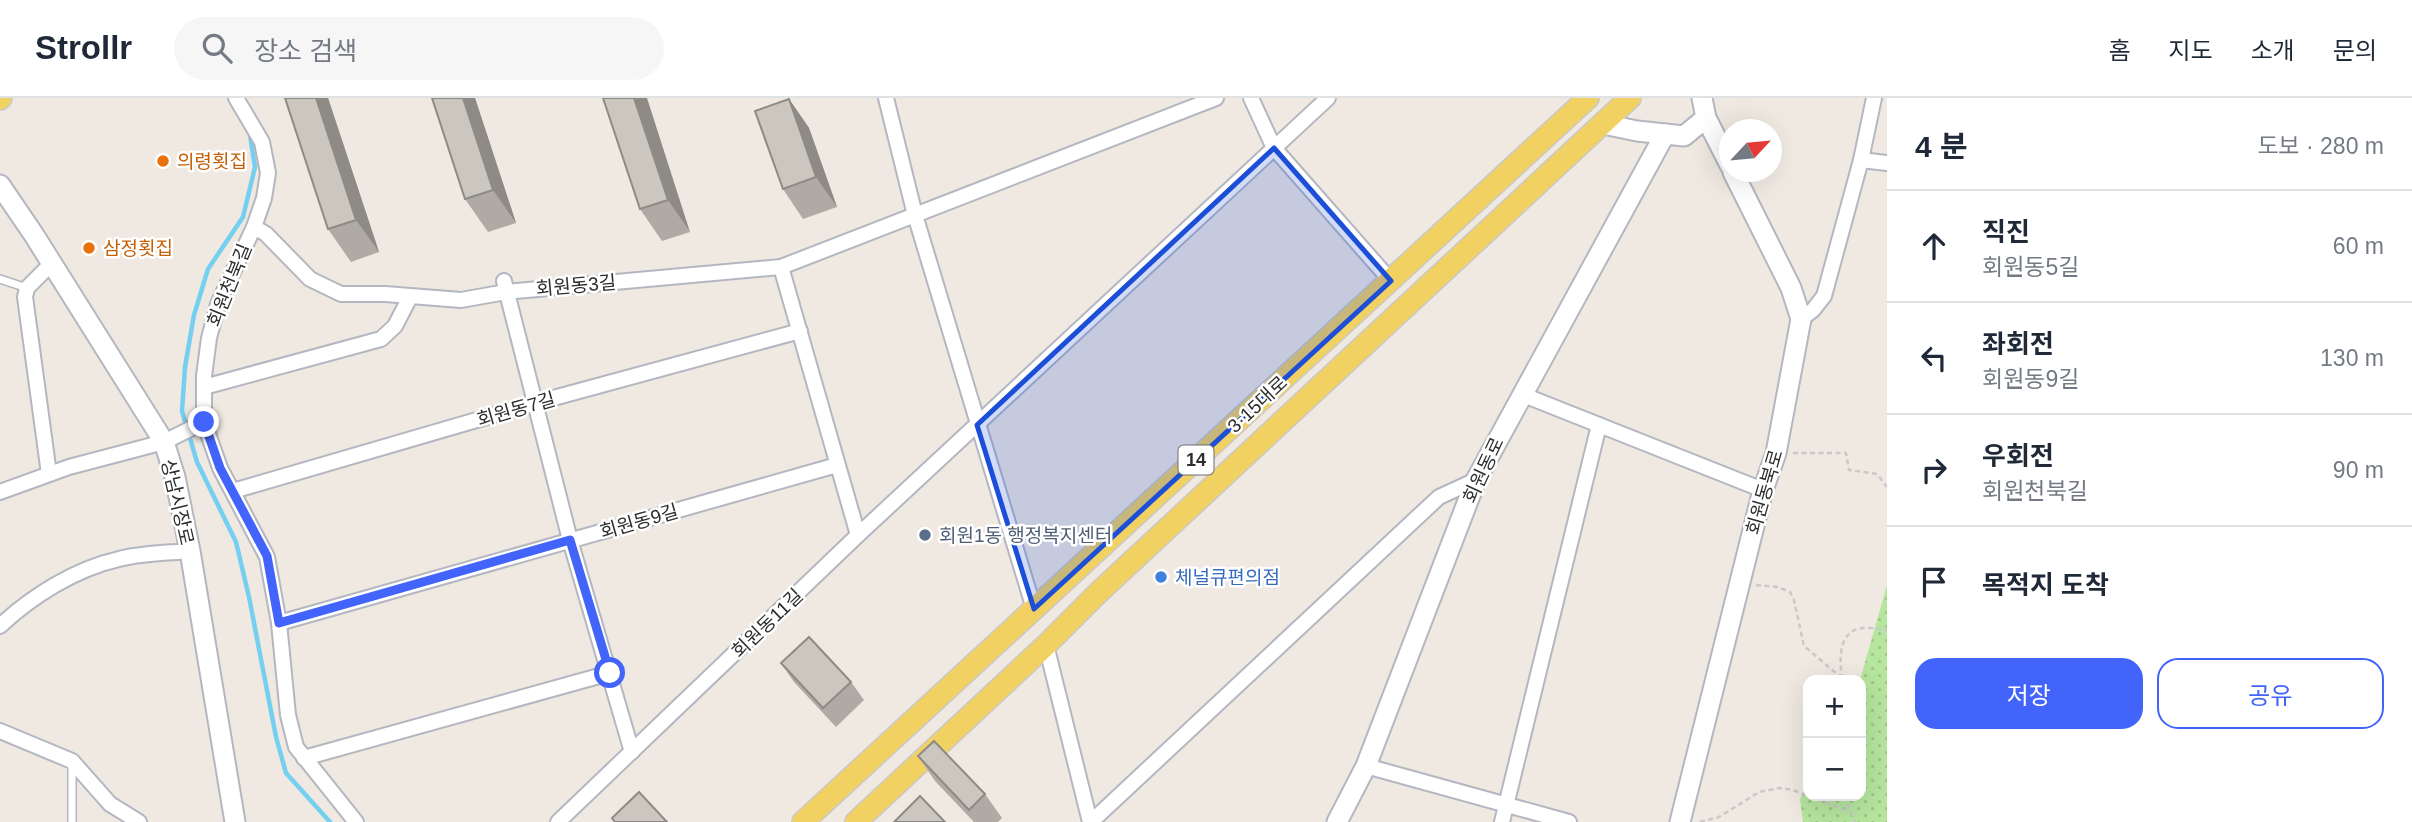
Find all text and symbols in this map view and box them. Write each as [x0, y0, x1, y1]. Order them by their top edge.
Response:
search box [174, 17, 664, 80]
text: Strollr [35, 29, 132, 66]
icon: search [198, 29, 236, 67]
text: 장소 검색 [254, 36, 357, 66]
text: 홈 [2108, 37, 2130, 64]
text: 지도 [2168, 37, 2213, 64]
text: 소개 [2251, 37, 2295, 64]
text: 문의 [2333, 37, 2377, 64]
north arrow [1719, 119, 1782, 182]
text: 4 분 [1915, 130, 1968, 163]
text: 도보 · 280 m [2257, 133, 2384, 159]
place label: 의령횟집 [177, 151, 247, 172]
marker: 의령횟집 [155, 153, 171, 169]
text: 직진 [1982, 217, 2030, 247]
icon: ahead [1915, 227, 1953, 265]
text: 60 m [2333, 233, 2384, 259]
place label: 삼정횟집 [103, 238, 173, 259]
marker: 삼정횟집 [81, 240, 97, 256]
street label: 회원천북길 [203, 241, 256, 330]
text: 회원동5길 [1982, 254, 2079, 280]
street label: 회원동3길 [535, 272, 617, 299]
text: 좌회전 [1982, 329, 2054, 359]
icon: left [1915, 339, 1953, 377]
text: 130 m [2320, 345, 2384, 371]
text: 회원동9길 [1982, 366, 2079, 392]
street label: 3·15대로 [1223, 372, 1291, 437]
street label: 회원동7길 [475, 388, 558, 431]
route end [188, 406, 219, 437]
street label: 회원동로 [1459, 434, 1508, 506]
text: 우회전 [1982, 441, 2054, 471]
road number: 14 [1178, 446, 1214, 474]
street label: 회원동북로 [1742, 447, 1787, 537]
icon: right [1915, 451, 1953, 489]
street label: 상남시장로 [157, 457, 198, 547]
text: 90 m [2333, 457, 2384, 483]
text: 회원천북길 [1982, 478, 2088, 504]
street label: 회원동9길 [598, 500, 681, 543]
place label: 회원1동 행정복지센터 [939, 525, 1112, 546]
marker: 회원1동 행정복지센터 [917, 527, 933, 543]
icon: arrive [1915, 563, 1953, 601]
place label: 체널큐편의점 [1175, 567, 1280, 588]
marker: 체널큐편의점 [1153, 569, 1169, 585]
text: 목적지 도착 [1982, 570, 2109, 600]
street label: 회원동11길 [728, 585, 807, 662]
route start [594, 657, 625, 688]
button: 저장 [1915, 658, 2143, 729]
button: 공유 [2157, 658, 2384, 729]
map controls [1803, 675, 1866, 801]
button: + [1803, 675, 1866, 738]
button: − [1803, 738, 1866, 801]

